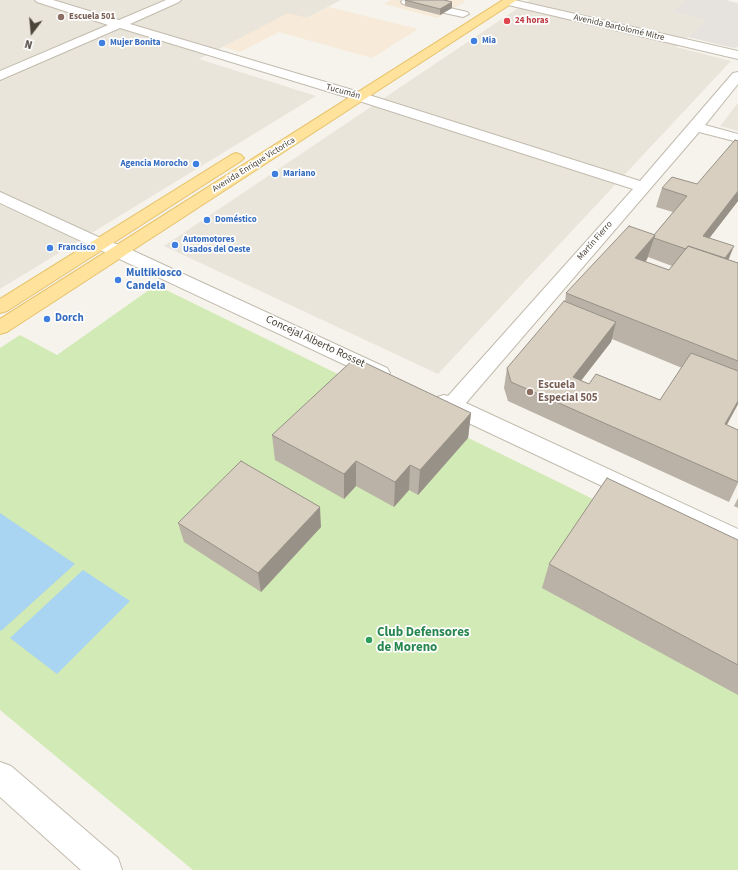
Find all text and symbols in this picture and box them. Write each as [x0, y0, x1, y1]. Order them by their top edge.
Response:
north arrow [12, 12, 52, 52]
marker: Escuela 501 [56, 12, 66, 22]
place label: Escuela 501 [69, 12, 115, 22]
street label: Avenida Bartolomé Mitre [573, 12, 665, 44]
marker: 24 horas [502, 16, 512, 26]
place label: 24 horas [515, 16, 548, 26]
text: N [23, 36, 34, 52]
marker: Mia [469, 36, 479, 46]
place label: Mia [482, 36, 496, 46]
marker: Mujer Bonita [97, 38, 107, 48]
place label: Mujer Bonita [110, 38, 161, 48]
street label: Tucumán [325, 82, 361, 102]
street label: Avenida Enrique Victorica [211, 135, 297, 195]
place label: Agencia Morocho [120, 159, 188, 169]
marker: Agencia Morocho [191, 159, 201, 169]
marker: Mariano [270, 169, 280, 179]
place label: Mariano [283, 169, 316, 179]
marker: Doméstico [202, 215, 212, 225]
place label: Doméstico [215, 215, 257, 225]
street label: Martín Fierro [575, 219, 615, 263]
place label: Automotores Usados del Oeste [183, 235, 250, 256]
marker: Automotores Usados del Oeste [170, 240, 180, 250]
marker: Francisco [45, 243, 55, 253]
place label: Francisco [58, 243, 95, 253]
place label: Multikiosco Candela [126, 267, 182, 293]
marker: Multikiosco Candela [113, 275, 123, 285]
place label: Dorch [55, 312, 84, 326]
street label: Concejal Alberto Rosset [263, 313, 367, 371]
marker: Dorch [42, 314, 52, 324]
place label: Escuela Especial 505 [538, 379, 598, 405]
marker: Escuela Especial 505 [525, 387, 535, 397]
place label: Club Defensores de Moreno [377, 625, 470, 656]
marker: Club Defensores de Moreno [364, 635, 374, 645]

